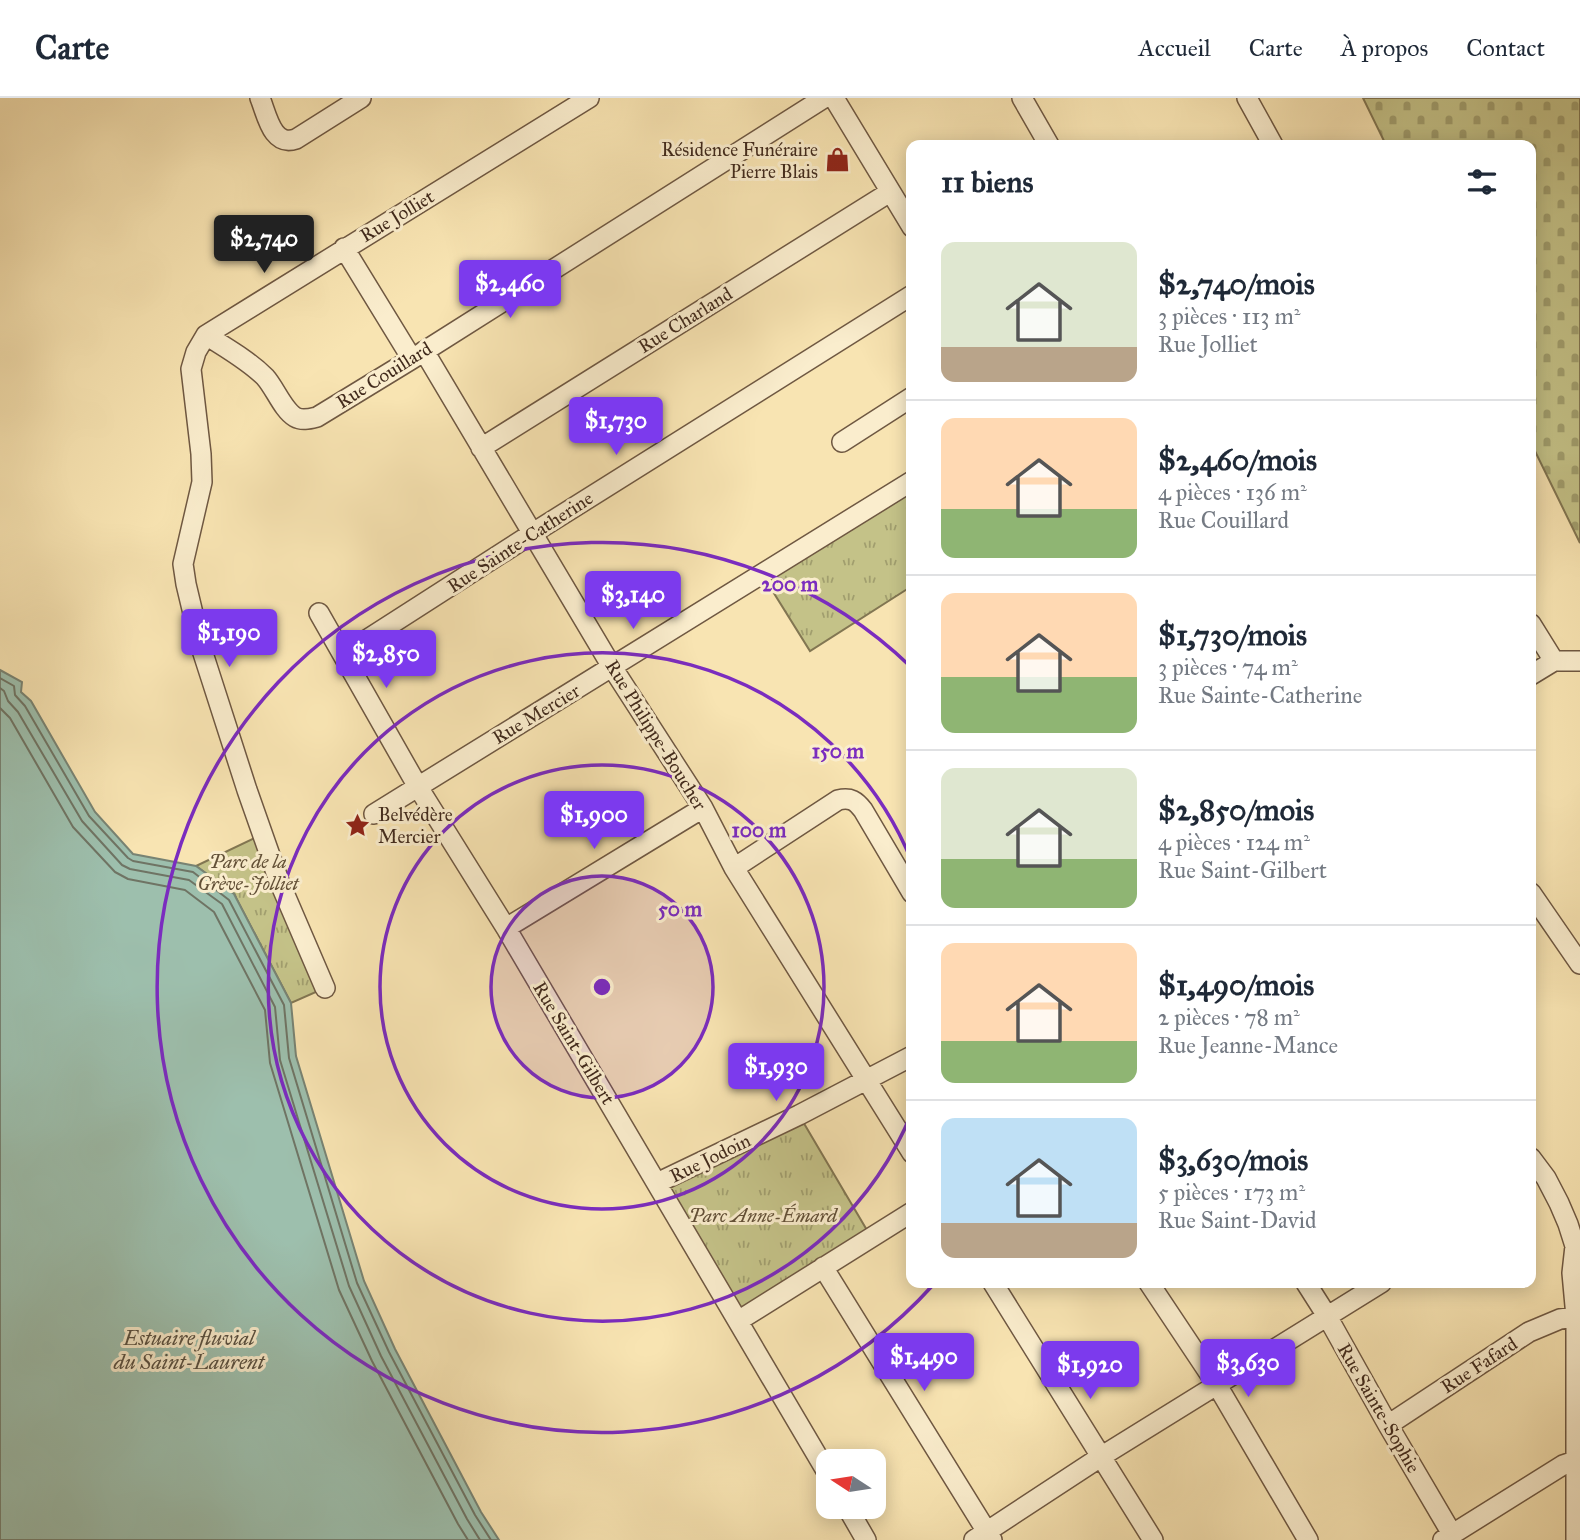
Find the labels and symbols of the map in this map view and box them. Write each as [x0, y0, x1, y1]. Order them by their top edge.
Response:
place label: Résidence Funéraire Pierre Blais [661, 138, 818, 183]
shop icon: Résidence Funéraire Pierre Blais [824, 146, 852, 174]
street label: Rue Jolliet [356, 185, 439, 248]
pin: $2,740 [207, 216, 321, 275]
pin: $2,460 [453, 260, 567, 320]
street label: Rue Charland [634, 282, 737, 358]
street label: Rue Couillard [332, 336, 436, 413]
pin: $1,730 [559, 398, 673, 457]
street label: Rue Sainte-Catherine [443, 486, 597, 598]
text: 200 m [762, 571, 819, 597]
pin: $3,140 [576, 572, 690, 631]
pin: $1,190 [172, 610, 286, 669]
pin: $2,850 [329, 630, 443, 690]
street label: Rue Philippe-Boucher [600, 656, 712, 815]
street label: Rue Mercier [488, 678, 585, 749]
text: 150 m [812, 738, 864, 764]
pin: $1,900 [537, 792, 651, 851]
place label: Belvédère Mercier [378, 803, 453, 848]
place icon: Belvédère Mercier [344, 811, 372, 839]
text: 100 m [732, 817, 787, 843]
park label: Parc de la Grève-Jolliet [198, 850, 300, 895]
text: 50 m [658, 896, 702, 922]
centre of rings [590, 975, 614, 999]
street label: Rue Saint-Gilbert [528, 977, 620, 1109]
pin: $1,930 [719, 1044, 833, 1103]
street label: Rue Jodoin [666, 1129, 755, 1188]
park label: Parc Anne-Émard [689, 1203, 838, 1227]
water label: Estuaire fluvial du Saint-Laurent [113, 1325, 266, 1375]
street label: Rue Fafard [1437, 1332, 1522, 1398]
pin: $1,490 [867, 1334, 981, 1393]
street label: Rue Sainte-Sophie [1333, 1339, 1425, 1477]
pin: $3,630 [1191, 1340, 1305, 1399]
pin: $1,920 [1033, 1342, 1147, 1401]
north arrow [816, 1449, 886, 1519]

